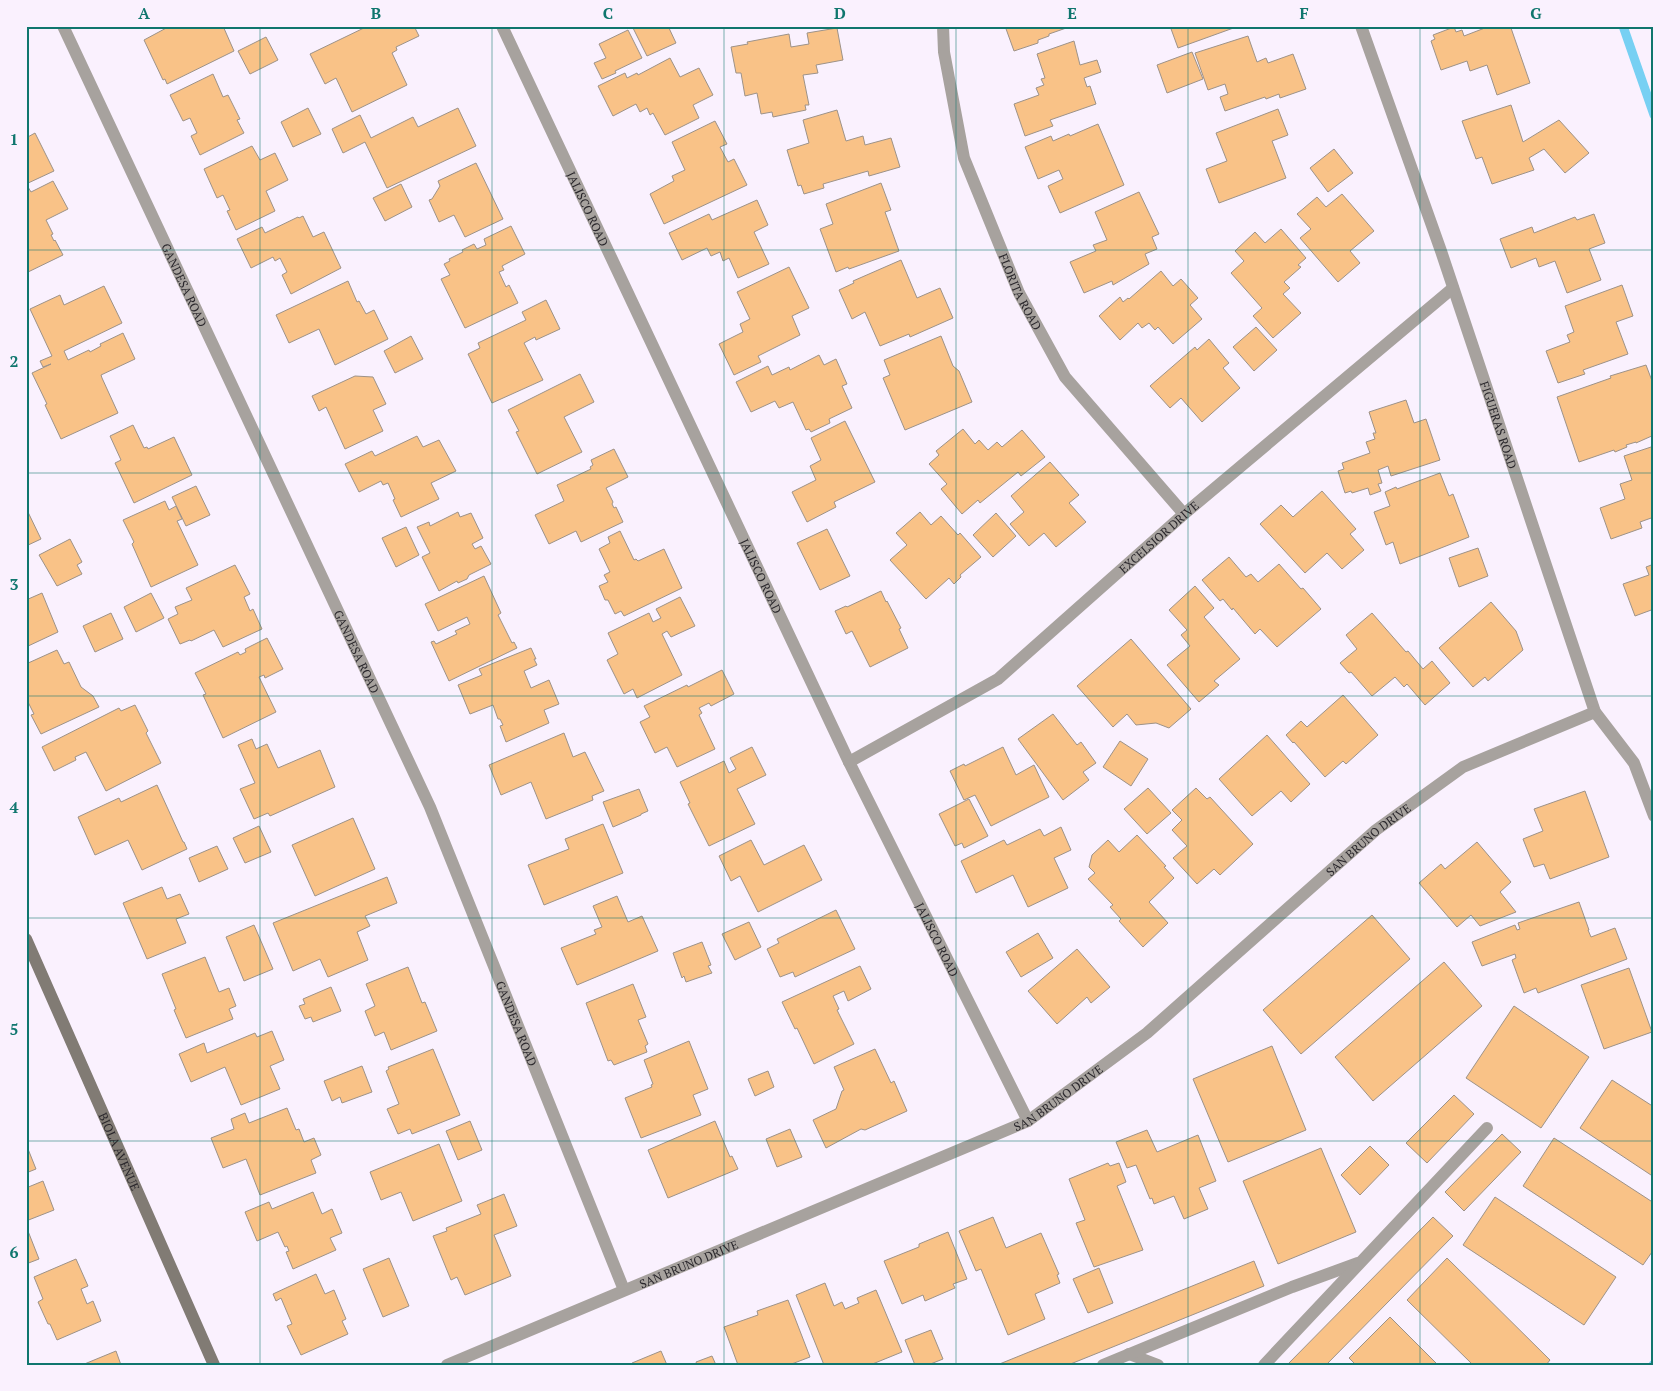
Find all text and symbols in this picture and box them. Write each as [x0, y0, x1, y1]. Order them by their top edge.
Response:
text: A [138, 2, 150, 24]
text: B [371, 2, 381, 24]
text: C [603, 2, 613, 24]
text: D [834, 2, 846, 24]
text: E [1067, 2, 1077, 24]
text: F [1299, 2, 1309, 24]
text: G [1530, 2, 1542, 24]
text: 1 [9, 128, 19, 150]
street label: JALISCO ROAD [564, 169, 612, 249]
street label: GANDESA ROAD [159, 241, 211, 329]
street label: FLORITA ROAD [996, 251, 1045, 333]
text: 2 [9, 350, 19, 372]
street label: FIGUERAS ROAD [1477, 379, 1521, 471]
street label: EXCELSIOR DRIVE [1115, 498, 1202, 576]
street label: JALISCO ROAD [737, 536, 785, 616]
text: 3 [9, 573, 19, 595]
street label: GANDESA ROAD [331, 607, 383, 695]
text: 4 [9, 796, 19, 818]
street label: SAN BRUNO DRIVE [1322, 800, 1413, 879]
street label: JALISCO ROAD [913, 900, 962, 979]
street label: GANDESA ROAD [493, 979, 541, 1068]
text: 5 [9, 1018, 19, 1040]
street label: SAN BRUNO DRIVE [1011, 1061, 1105, 1134]
street label: BIOLA AVENUE [96, 1110, 143, 1193]
street label: SAN BRUNO DRIVE [637, 1236, 740, 1291]
text: 6 [9, 1241, 19, 1263]

